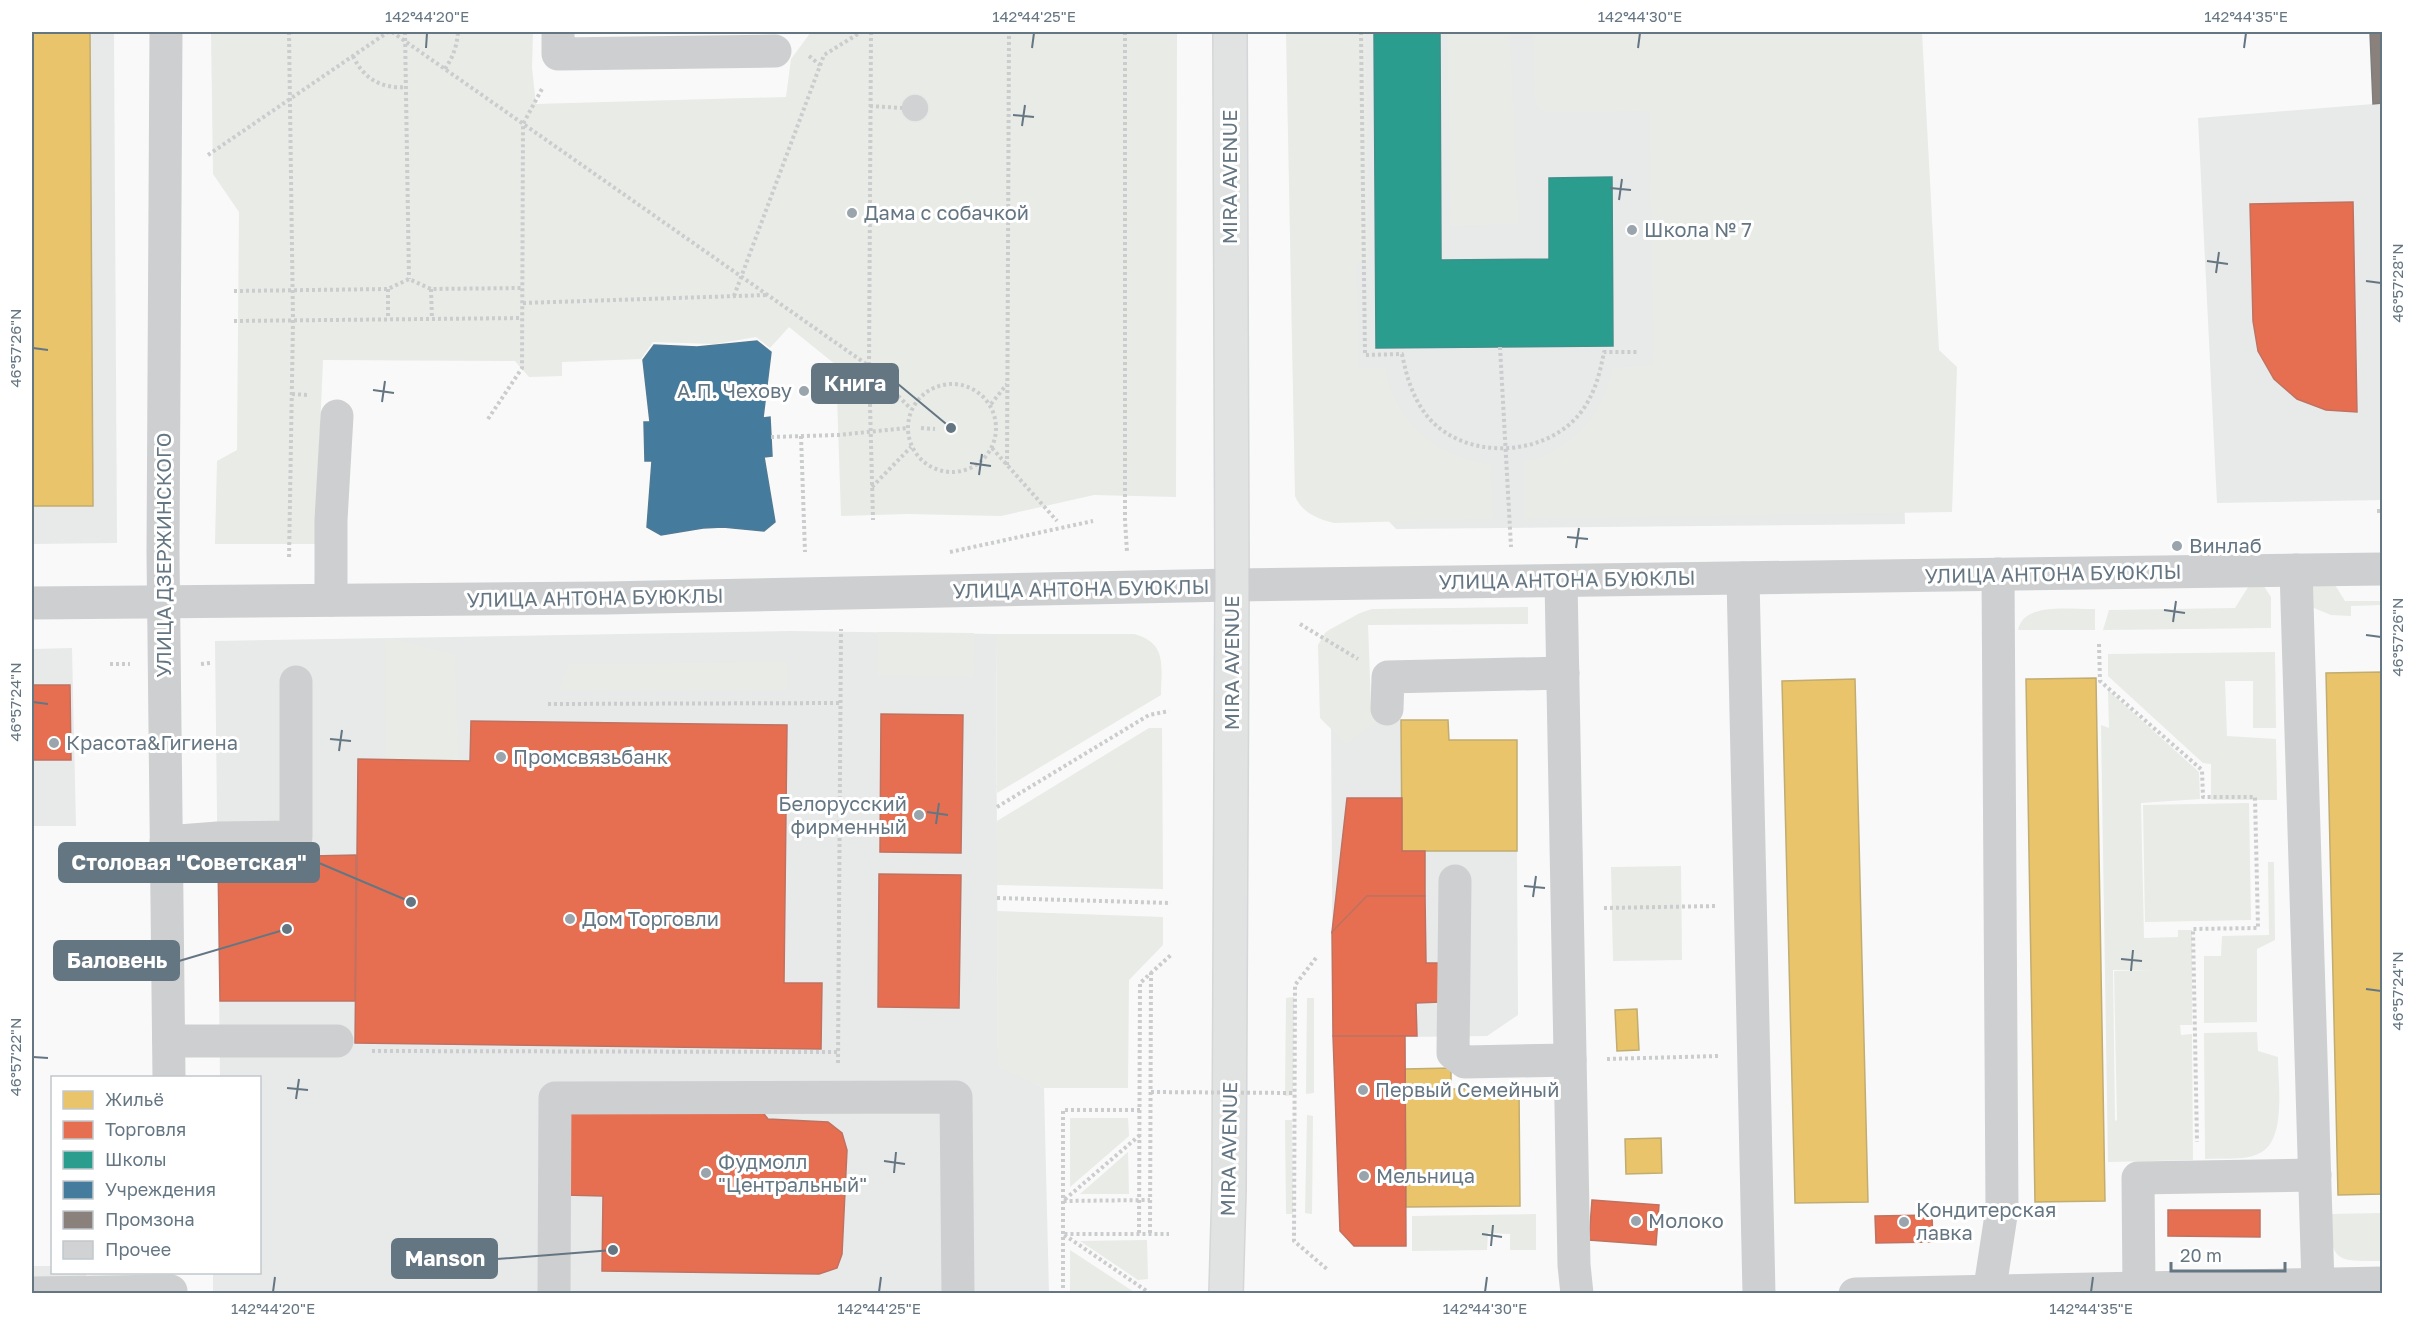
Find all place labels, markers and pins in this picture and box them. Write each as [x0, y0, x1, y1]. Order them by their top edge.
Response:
place label: Дама с собачкой [864, 200, 1029, 224]
marker: Дама с собачкой [845, 206, 859, 220]
place label: Школа № 7 [1644, 217, 1752, 241]
marker: Школа № 7 [1625, 223, 1639, 237]
callout: Книга [812, 364, 898, 403]
place label: А.П. Чехову [677, 378, 792, 402]
marker: А.П. Чехову [797, 384, 811, 398]
place label: Винлаб [2189, 533, 2262, 557]
marker: Винлаб [2170, 539, 2184, 553]
place label: Красота&Гигиена [66, 730, 238, 754]
marker: Красота&Гигиена [47, 736, 61, 750]
place label: Промсвязьбанк [513, 744, 668, 768]
marker: Промсвязьбанк [494, 750, 508, 764]
place label: Белорусский фирменный [778, 791, 907, 838]
marker: Белорусский фирменный [912, 808, 926, 822]
callout: Столовая "Советская" [59, 843, 319, 882]
place label: Дом Торговли [582, 906, 719, 930]
marker: Дом Торговли [563, 912, 577, 926]
callout: Баловень [54, 941, 179, 980]
place label: Первый Семейный [1375, 1077, 1559, 1101]
marker: Первый Семейный [1356, 1083, 1370, 1097]
place label: Фудмолл "Центральный" [718, 1149, 867, 1196]
place label: Мельница [1376, 1163, 1475, 1187]
marker: Фудмолл "Центральный" [699, 1166, 713, 1180]
marker: Мельница [1357, 1169, 1371, 1183]
place label: Кондитерская лавка [1916, 1197, 2057, 1244]
place label: Молоко [1648, 1208, 1724, 1232]
marker: Молоко [1629, 1214, 1643, 1228]
marker: Кондитерская лавка [1897, 1215, 1911, 1229]
callout: Manson [392, 1239, 497, 1278]

